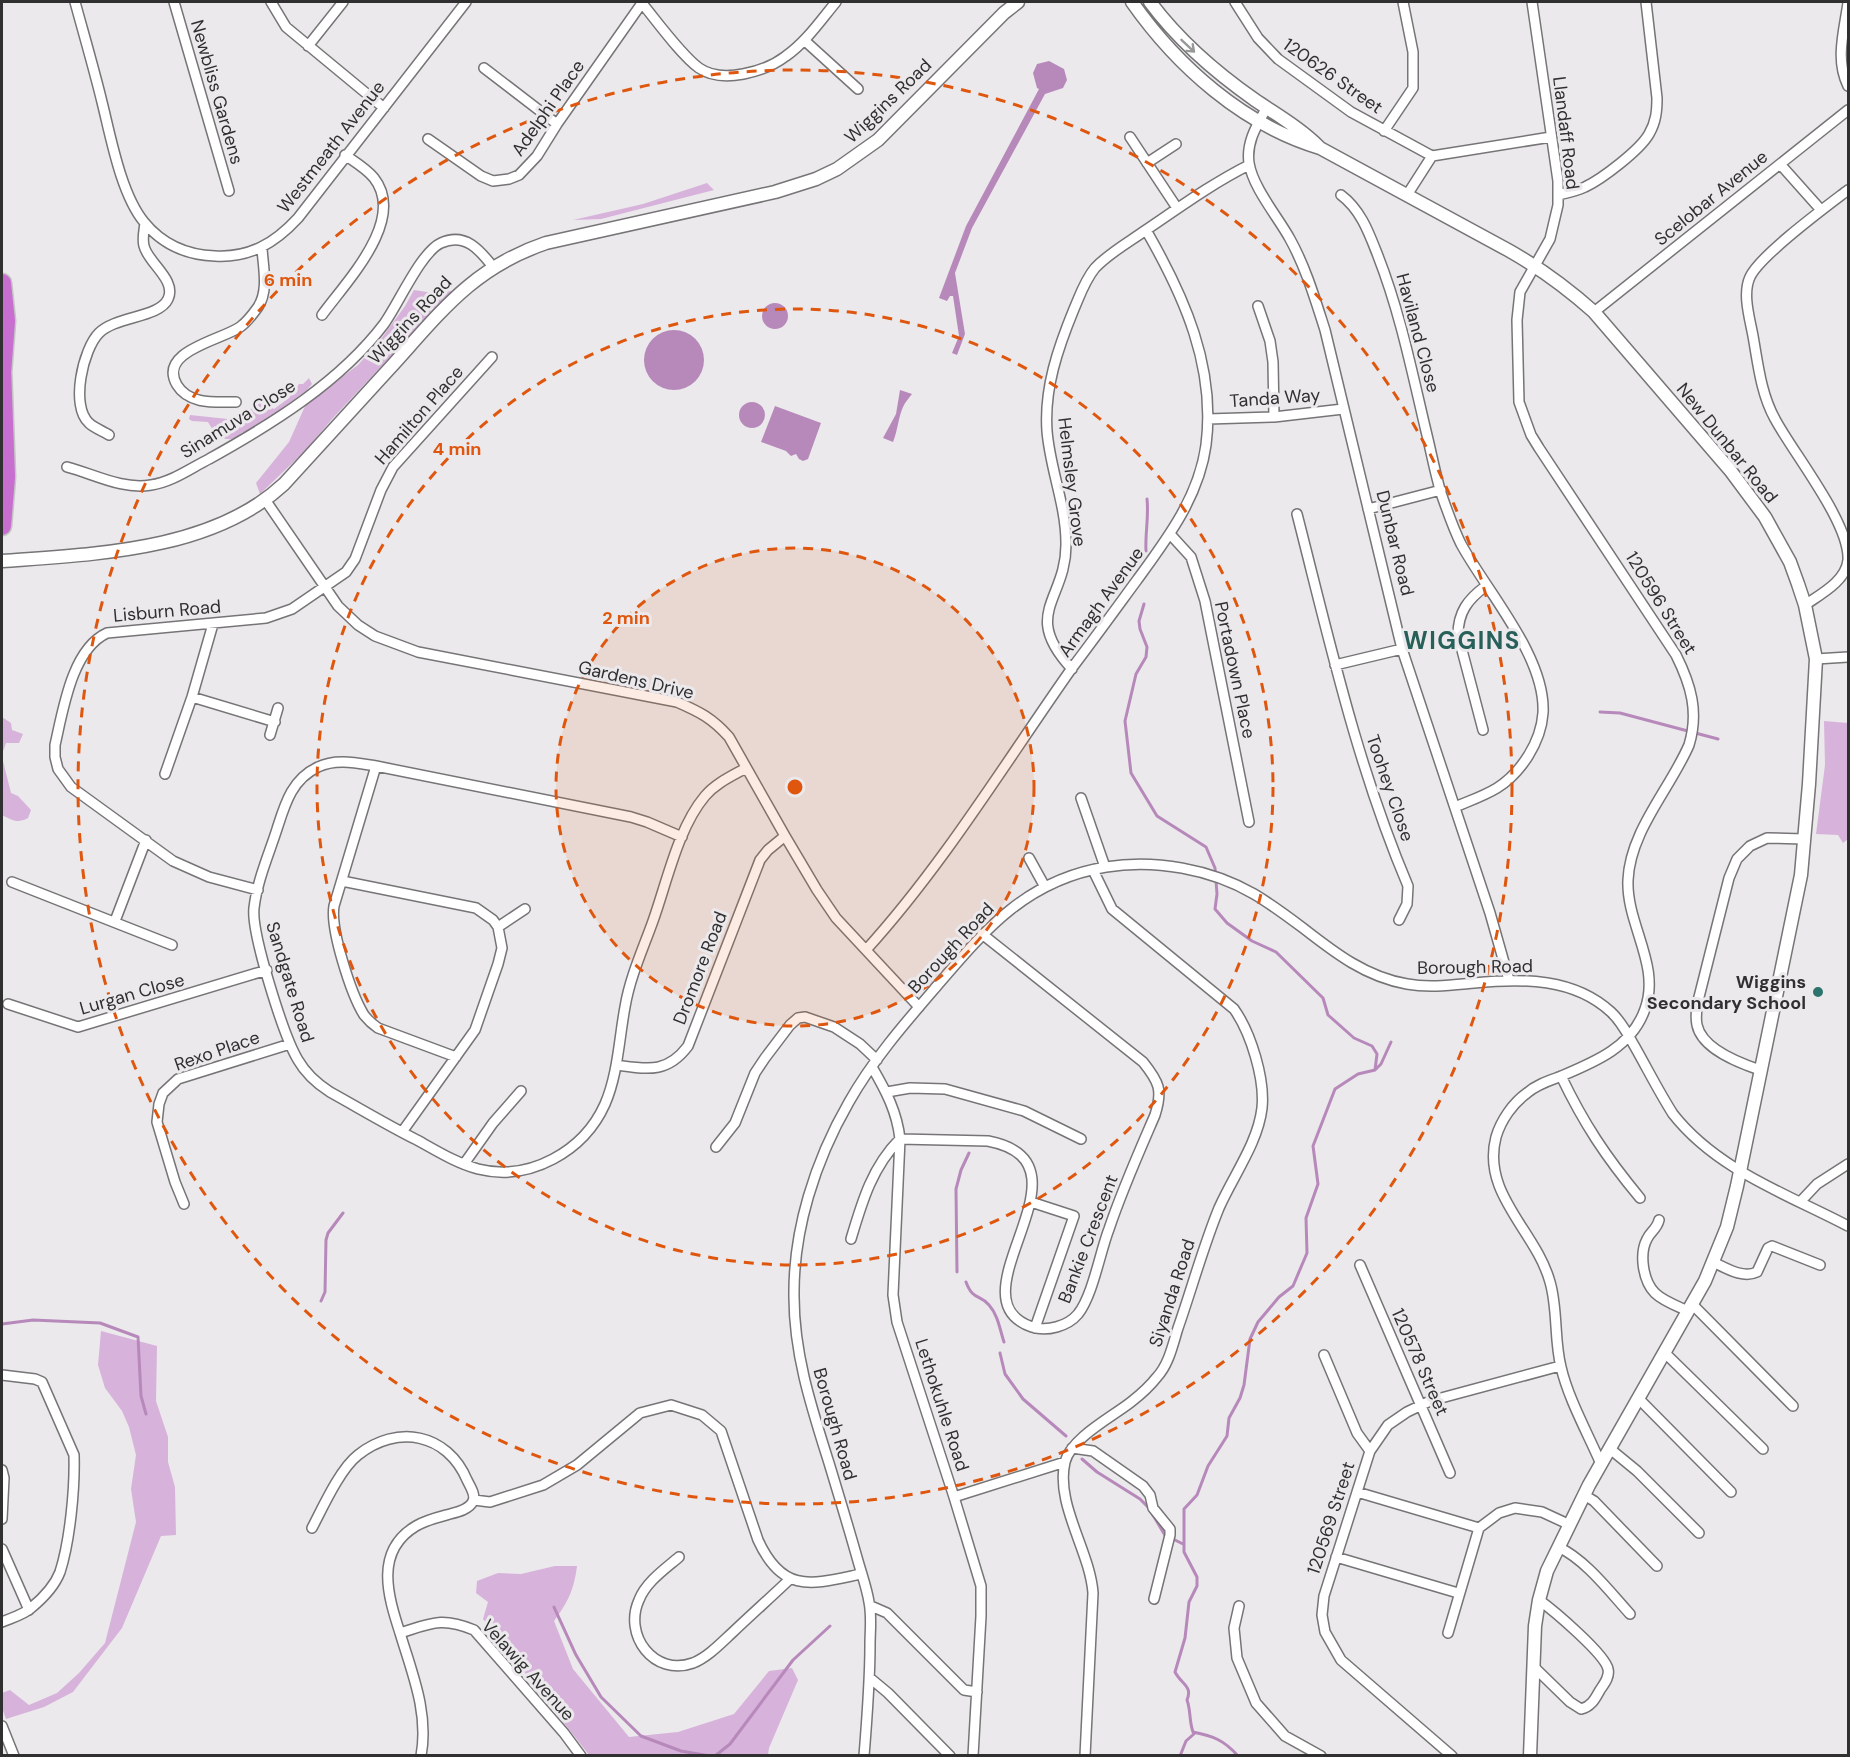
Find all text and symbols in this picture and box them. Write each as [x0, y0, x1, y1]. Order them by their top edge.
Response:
street label: Newbliss Gardens [185, 17, 249, 167]
street label: 120626 Street [1278, 33, 1388, 119]
one-way arrow [1180, 38, 1195, 52]
street label: Wiggins Road [839, 53, 937, 149]
street label: Adelphi Place [506, 55, 590, 161]
street label: Llandaff Road [1547, 75, 1585, 191]
street label: Westmeath Avenue [272, 76, 390, 218]
street label: Scelobar Avenue [1649, 145, 1773, 251]
text: 6 min [264, 268, 312, 292]
street label: Wiggins Road [363, 271, 457, 369]
street label: Haviland Close [1391, 271, 1445, 395]
street label: Hamilton Place [369, 360, 469, 470]
street label: Sinamuva Close [176, 374, 300, 464]
street label: New Dunbar Road [1671, 378, 1783, 508]
street label: Tanda Way [1229, 383, 1321, 413]
street label: Helmsley Grove [1052, 416, 1092, 548]
text: 4 min [433, 437, 481, 461]
street label: Dunbar Road [1370, 488, 1420, 598]
street label: Armagh Avenue [1053, 542, 1149, 662]
street label: 120596 Street [1620, 547, 1702, 659]
street label: Lisburn Road [112, 594, 222, 628]
street label: Portadown Place [1209, 599, 1261, 741]
text: 2 min [602, 606, 650, 630]
district label: WIGGINS [1403, 625, 1521, 656]
street label: Gardens Drive [576, 655, 696, 705]
street label: Toohey Close [1360, 731, 1420, 845]
centre of rings [785, 777, 805, 797]
street label: Borough Road [903, 897, 999, 999]
street label: Dromore Road [667, 908, 733, 1028]
street label: Sandgate Road [260, 919, 320, 1045]
street label: Borough Road [1417, 954, 1533, 980]
street label: Lurgan Close [77, 968, 187, 1020]
place label: Wiggins Secondary School [1647, 970, 1806, 1015]
marker: Wiggins Secondary School [1811, 985, 1825, 999]
street label: Rexo Place [171, 1025, 263, 1077]
street label: Bankie Crescent [1052, 1171, 1124, 1307]
street label: Siyanda Road [1143, 1236, 1201, 1350]
street label: 120578 Street [1386, 1305, 1454, 1419]
street label: Lethokuhle Road [909, 1336, 975, 1474]
street label: Borough Road [807, 1365, 863, 1483]
street label: 120569 Street [1301, 1459, 1361, 1577]
street label: Velawig Avenue [476, 1614, 580, 1726]

